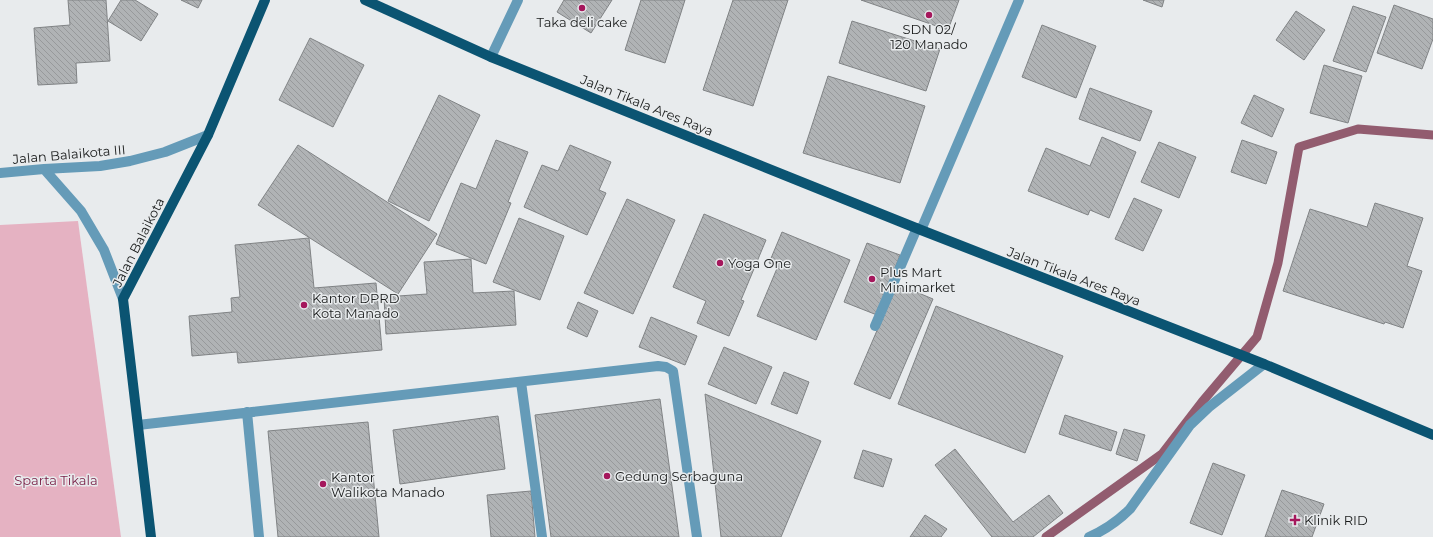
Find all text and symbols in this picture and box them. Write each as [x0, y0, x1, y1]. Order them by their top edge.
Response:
marker: Taka deli cake [577, 3, 587, 13]
marker: SDN 02/ 120 Manado [924, 10, 934, 20]
place label: Taka deli cake [537, 14, 628, 30]
place label: SDN 02/ 120 Manado [890, 21, 968, 52]
street label: Jalan Tikala Ares Raya [577, 71, 716, 139]
street label: Jalan Balaikota III [11, 141, 126, 167]
street label: Jalan Balaikota [108, 195, 167, 290]
street label: Jalan Tikala Ares Raya [1004, 243, 1143, 309]
place label: Yoga One [728, 255, 791, 271]
marker: Yoga One [715, 258, 725, 268]
place label: Plus Mart Minimarket [880, 264, 955, 295]
marker: Plus Mart Minimarket [867, 274, 877, 284]
place label: Kantor DPRD Kota Manado [312, 290, 400, 321]
marker: Kantor DPRD Kota Manado [299, 300, 309, 310]
place label: Gedung Serbaguna [615, 468, 743, 484]
place label: Kantor Walikota Manado [331, 469, 445, 500]
marker: Gedung Serbaguna [602, 471, 612, 481]
park label: Sparta Tikala [14, 472, 98, 488]
marker: Kantor Walikota Manado [318, 479, 328, 489]
place label: Klinik RID [1304, 512, 1368, 528]
marker: Klinik RID [1289, 514, 1301, 526]

